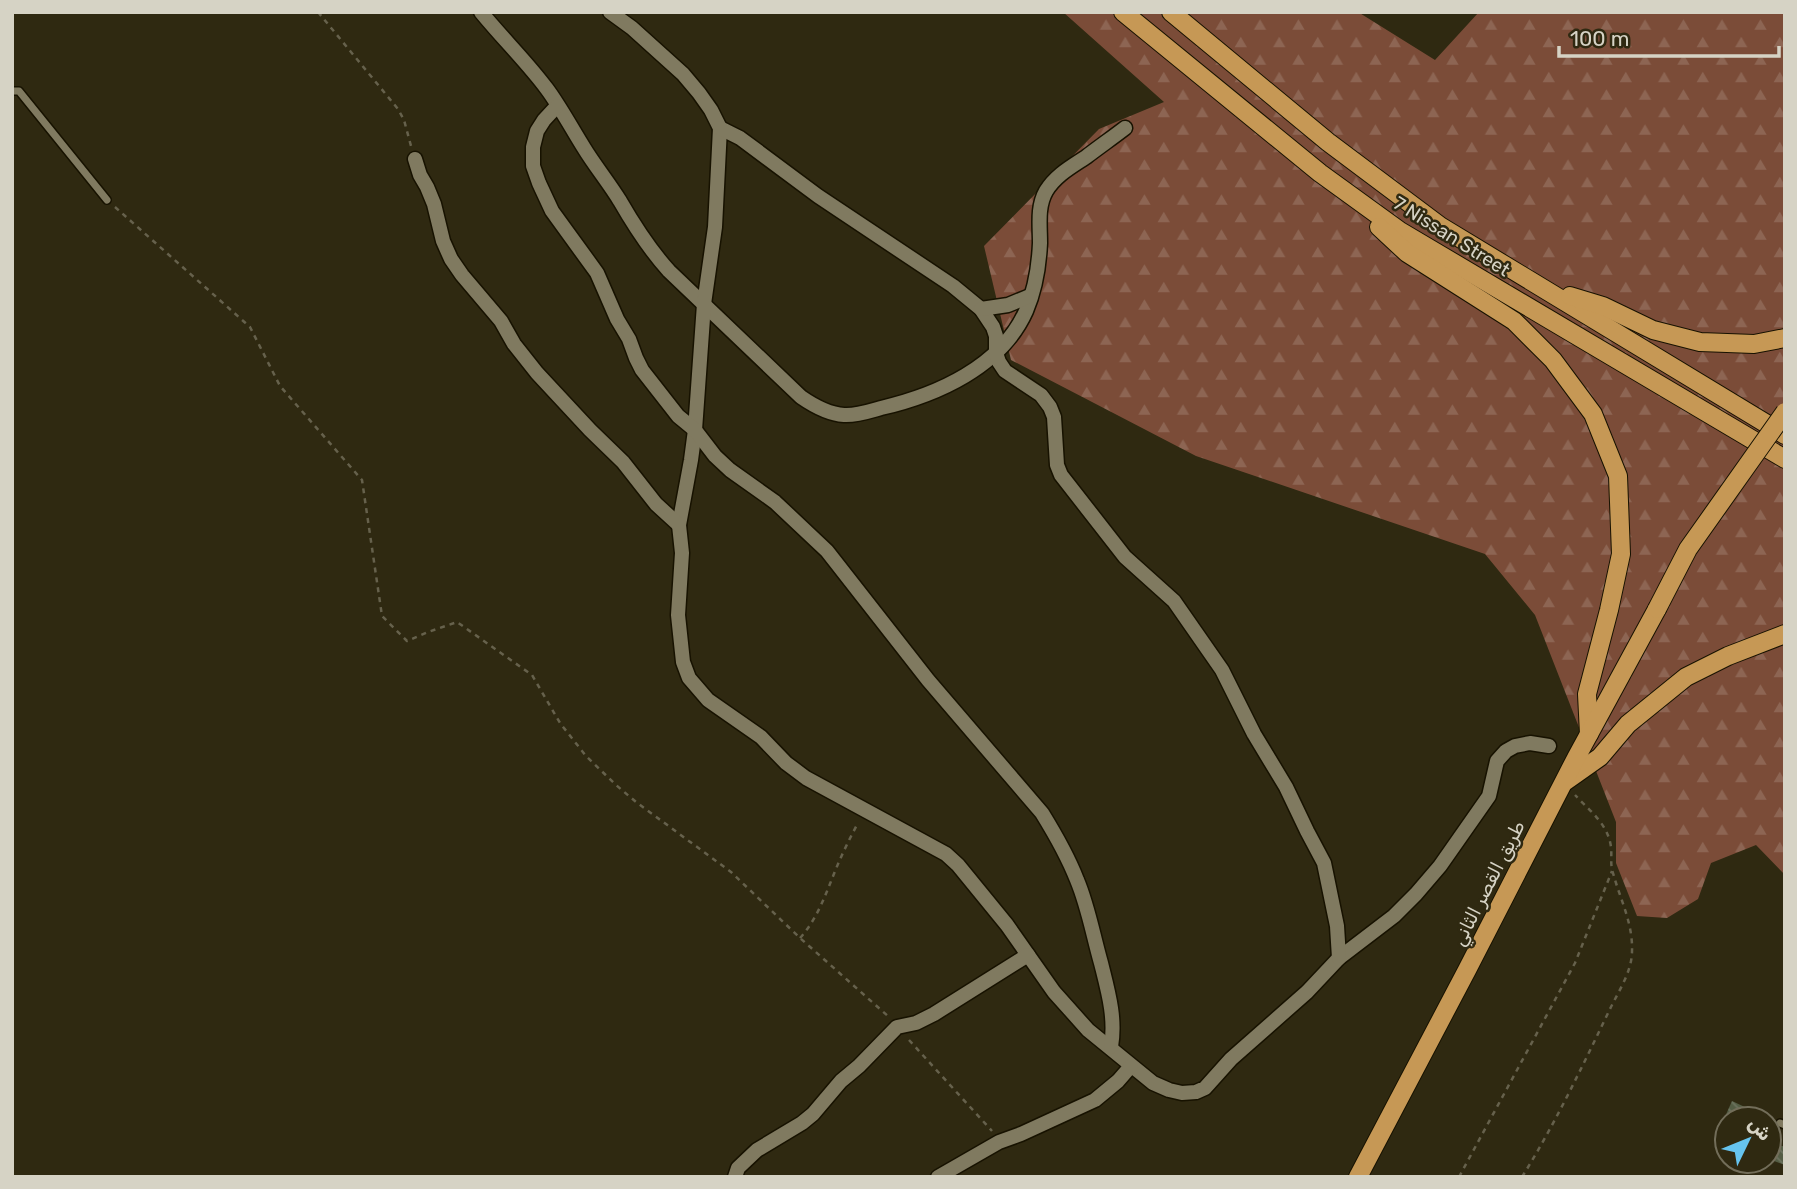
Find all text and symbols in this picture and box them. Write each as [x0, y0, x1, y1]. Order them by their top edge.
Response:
scale bar [1559, 14, 1780, 58]
text: 100 m [1570, 26, 1629, 51]
street label: 7 Nissan Street [1389, 191, 1515, 282]
street label: طريق القصر الثاني [1447, 817, 1533, 951]
north arrow [1713, 1105, 1783, 1175]
text: ش [1743, 1112, 1777, 1145]

